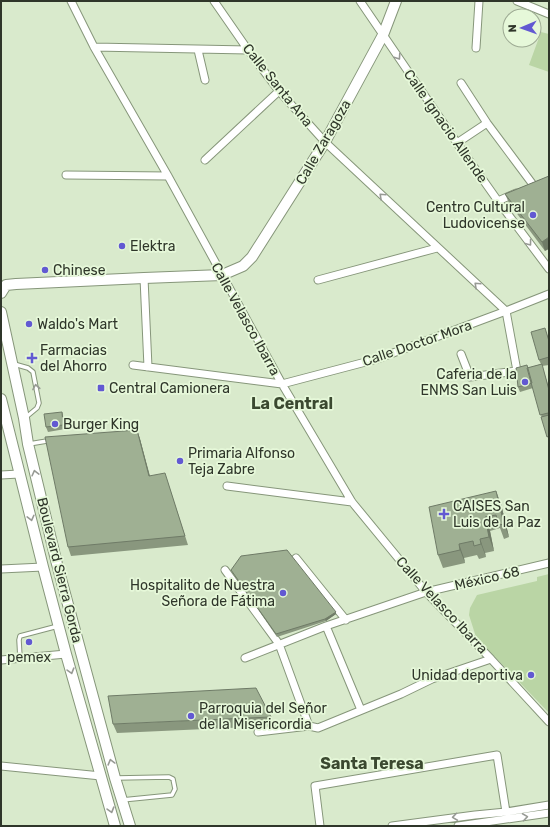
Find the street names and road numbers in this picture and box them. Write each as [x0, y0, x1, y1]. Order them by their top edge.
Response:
street label: Calle Santa Ana [239, 40, 316, 130]
street label: Calle Ignacio Allende [400, 66, 491, 186]
street label: Calle Zaragoza [292, 97, 355, 188]
street label: Calle Velasco Ibarra [207, 260, 284, 379]
street label: Calle Doctor Mora [360, 317, 474, 370]
street label: Boulevard Sierra Gorda [33, 496, 86, 645]
street label: Calle Velasco Ibarra [392, 553, 491, 657]
street label: México 68 [453, 563, 521, 594]

